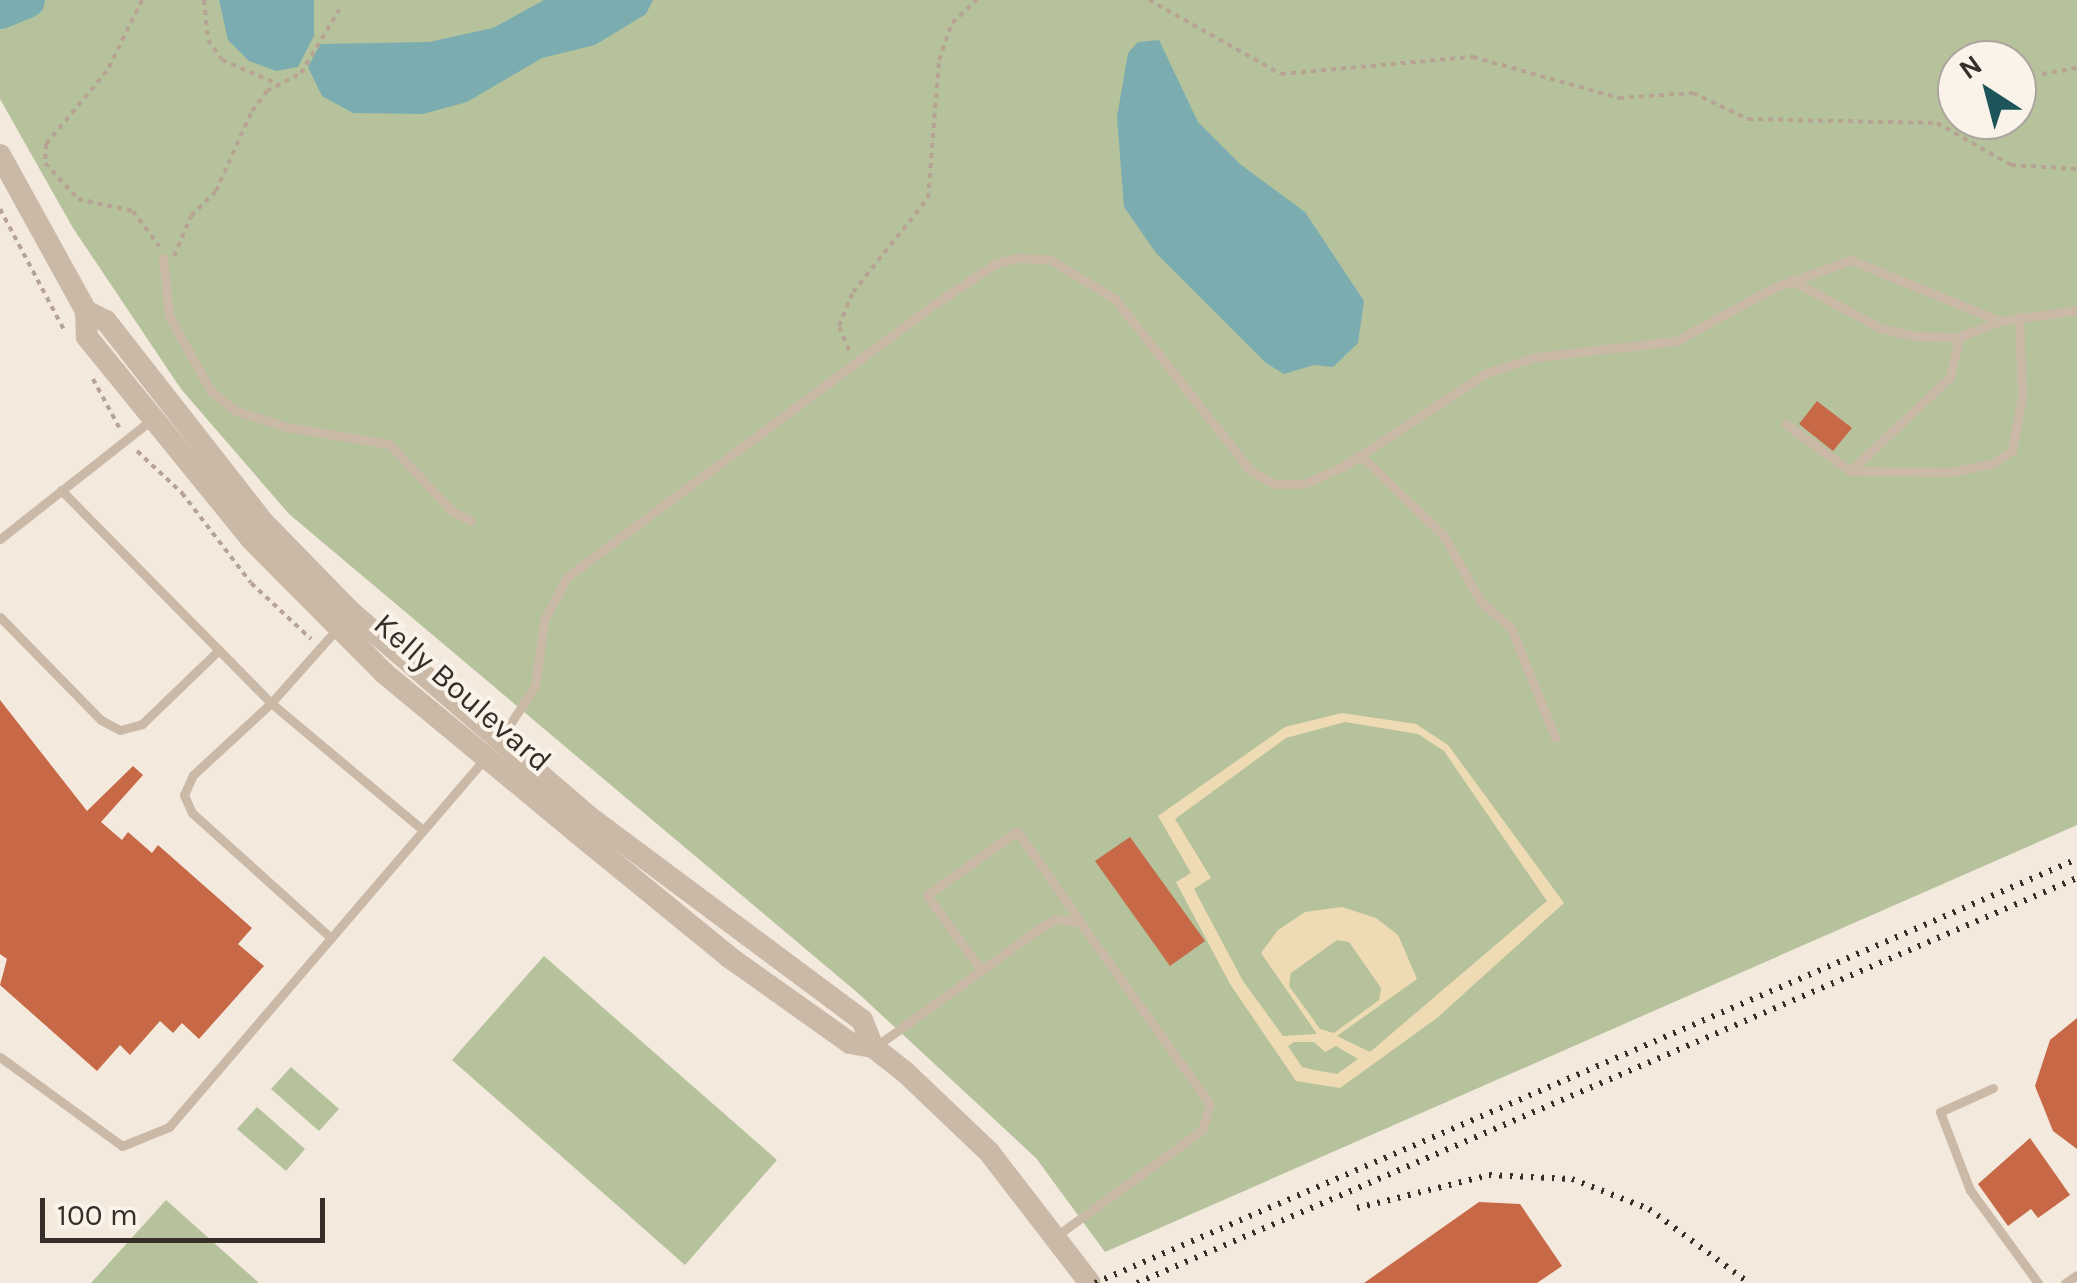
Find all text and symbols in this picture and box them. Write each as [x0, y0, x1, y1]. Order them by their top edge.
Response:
north arrow [1937, 40, 2037, 140]
text: N [1952, 48, 1988, 86]
street label: Kelly Boulevard [365, 605, 559, 781]
scale bar [45, 1178, 330, 1240]
text: 100 m [57, 1197, 138, 1233]

